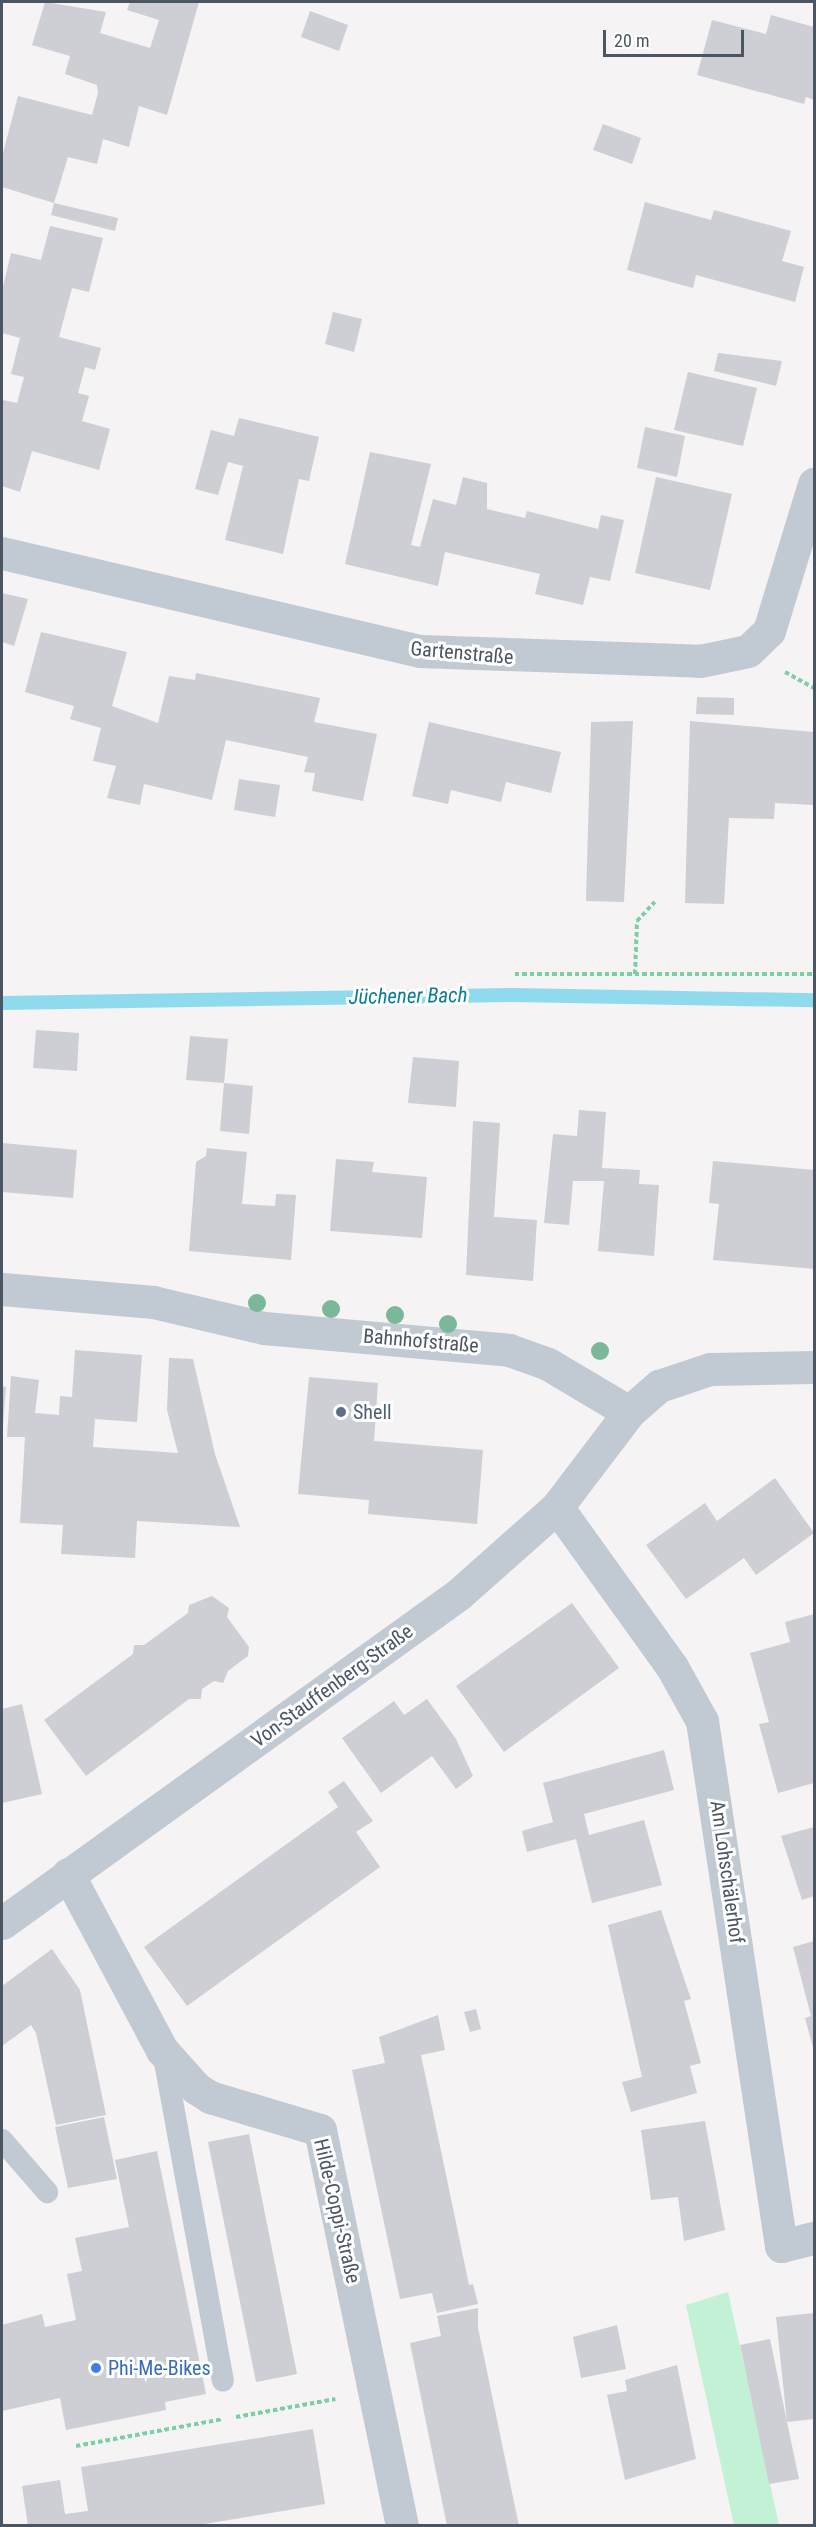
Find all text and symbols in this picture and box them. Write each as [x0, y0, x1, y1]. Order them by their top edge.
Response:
scale bar [606, 18, 747, 56]
text: 20 m [614, 30, 649, 51]
street label: Gartenstraße [410, 637, 514, 669]
water label: Jüchener Bach [348, 982, 468, 1010]
street label: Bahnhofstraße [362, 1324, 480, 1358]
place label: Shell [353, 1400, 392, 1424]
marker: Shell [334, 1405, 348, 1419]
street label: Von-Stauffenberg-Straße [247, 1619, 417, 1753]
street label: Am Lohschälerhof [705, 1799, 749, 1945]
street label: Hilde-Coppi-Straße [309, 2136, 365, 2286]
place label: Phi-Me-Bikes [108, 2356, 211, 2380]
marker: Phi-Me-Bikes [89, 2361, 103, 2375]

